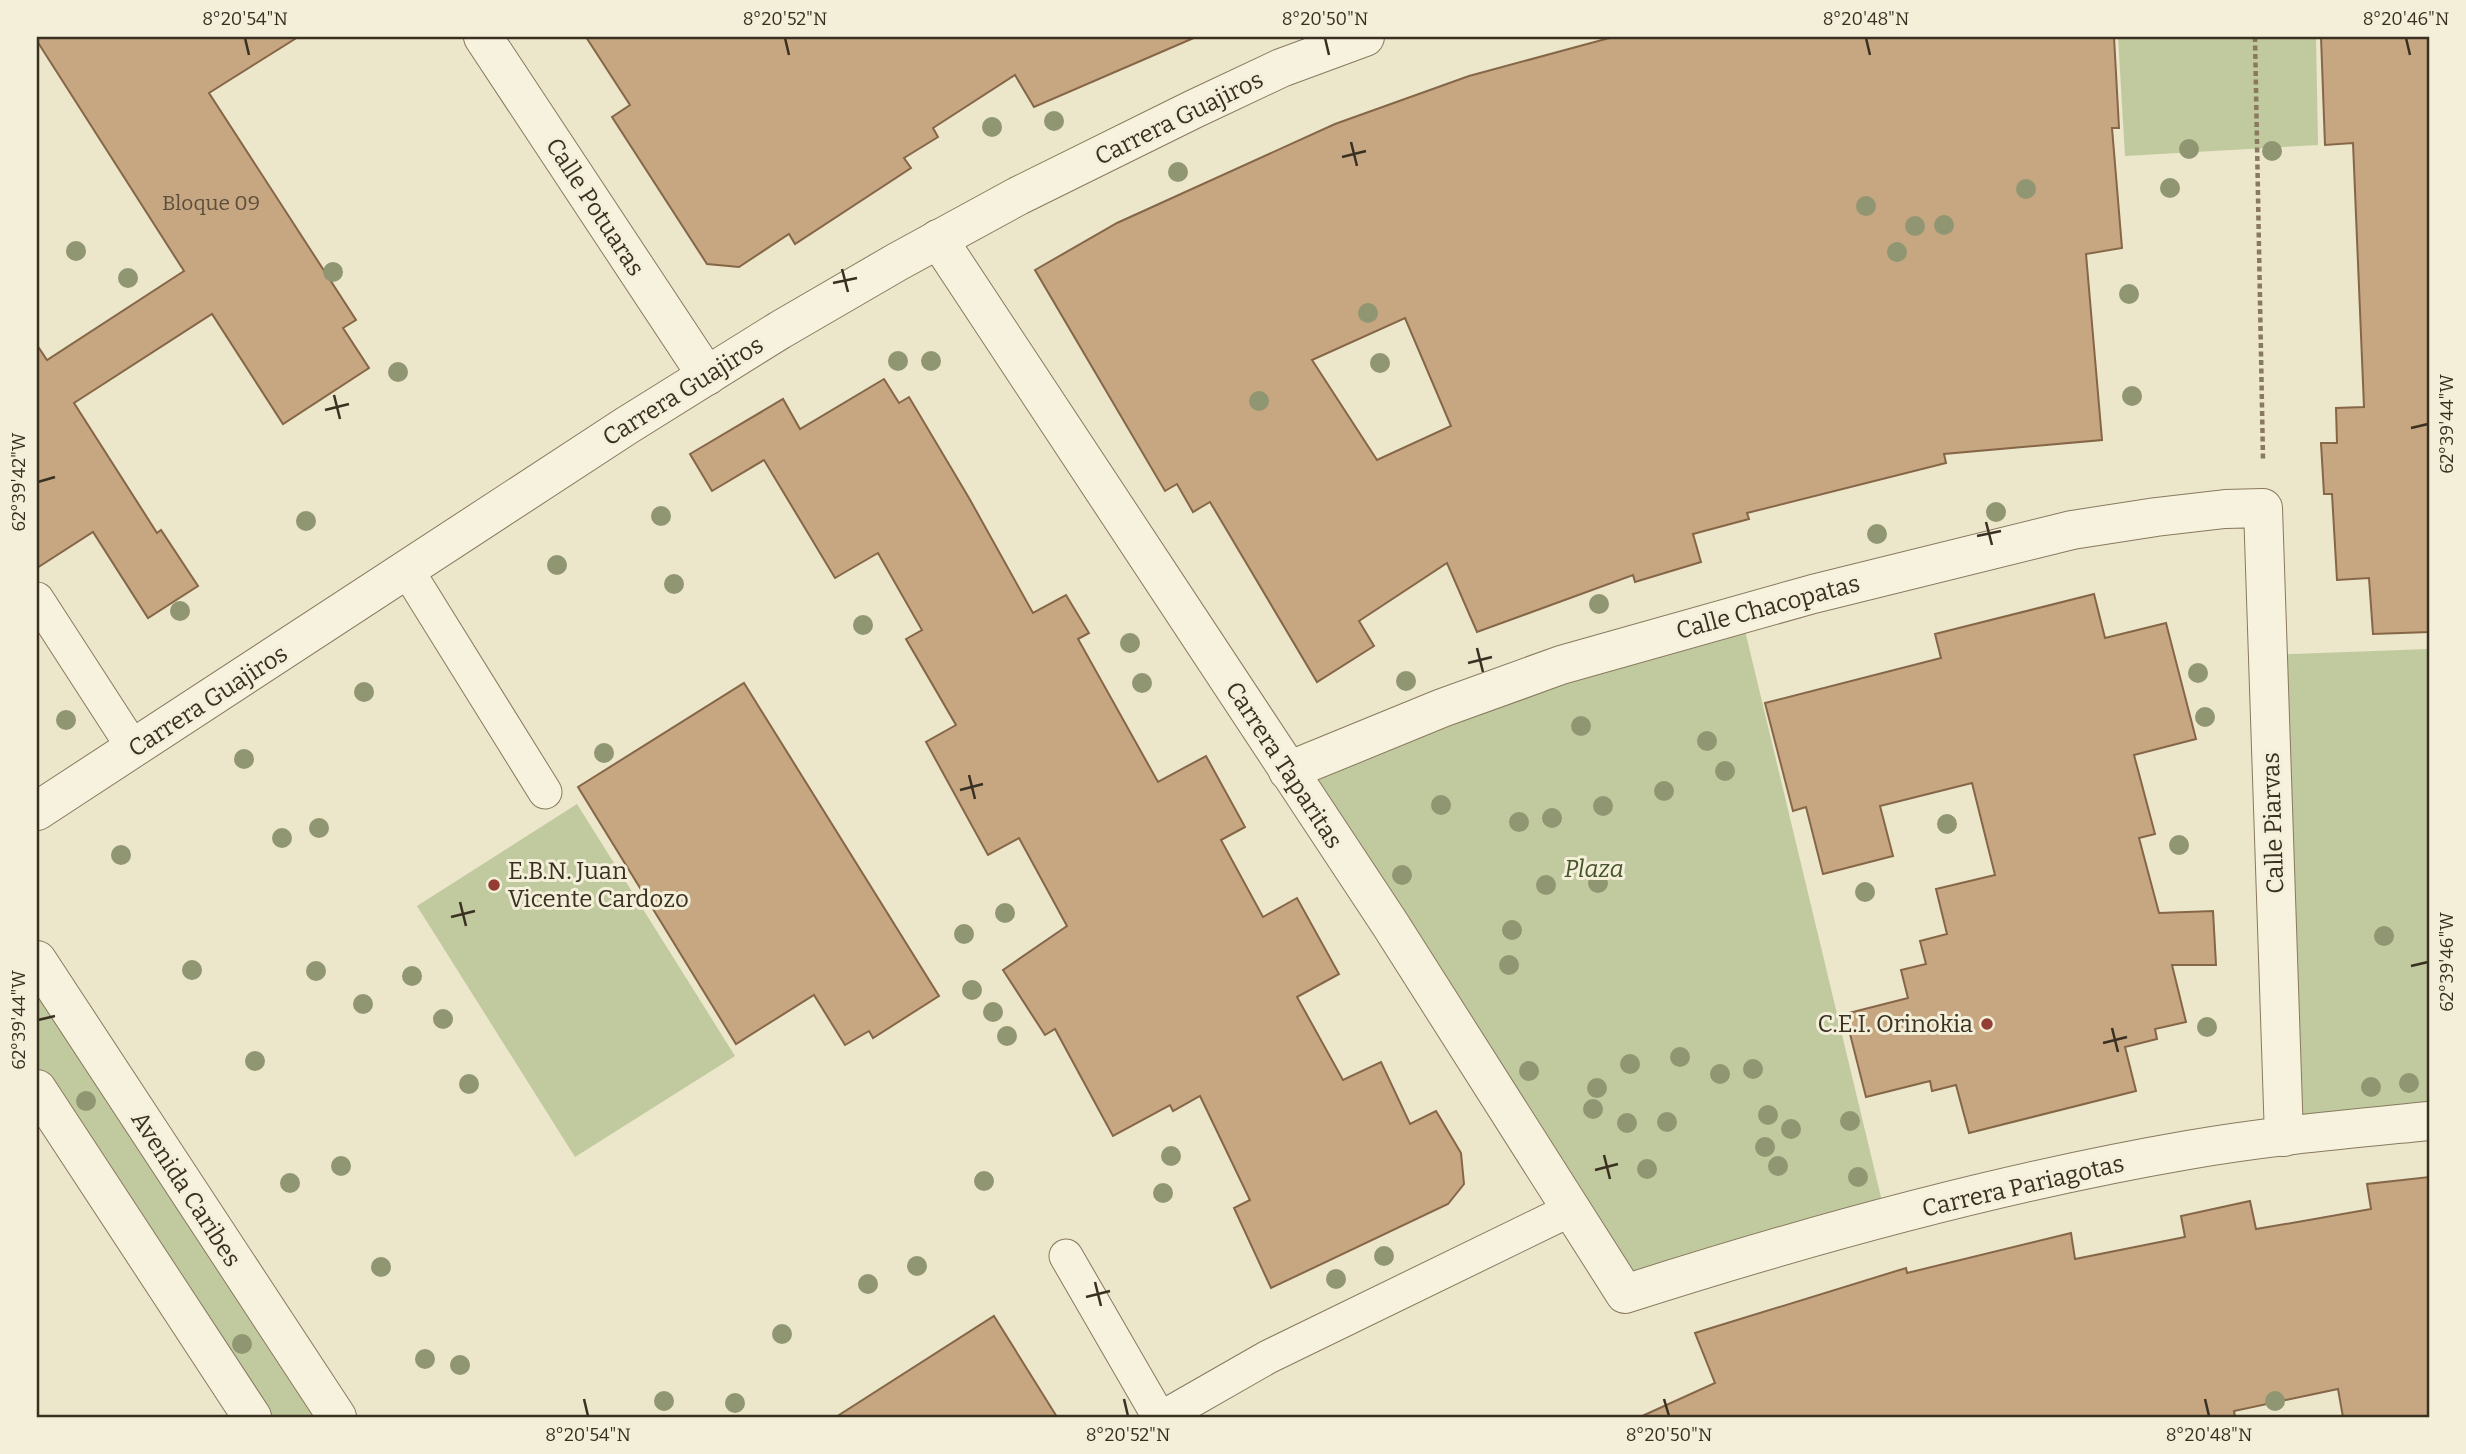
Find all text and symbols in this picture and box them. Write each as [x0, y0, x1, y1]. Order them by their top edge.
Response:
text: 8°20'54"N [202, 8, 288, 30]
text: 8°20'52"N [743, 8, 827, 30]
text: 8°20'50"N [1282, 8, 1368, 30]
text: 8°20'48"N [1823, 8, 1909, 30]
text: 8°20'46"N [2363, 8, 2449, 30]
street label: Carrera Guajiros [1090, 65, 1268, 171]
street label: Calle Potuaras [540, 133, 650, 281]
house number: Bloque 09 [162, 190, 260, 216]
street label: Carrera Guajiros [598, 330, 768, 452]
text: 62°39'44"W [2436, 374, 2458, 474]
text: 62°39'42"W [8, 432, 30, 531]
street label: Calle Chacopatas [1673, 569, 1863, 645]
street label: Carrera Guajiros [123, 639, 293, 763]
street label: Carrera Taparitas [1220, 676, 1348, 854]
street label: Calle Piarvas [2257, 752, 2289, 894]
park label: Plaza [1564, 855, 1624, 883]
place label: E.B.N. Juan Vicente Cardozo [508, 857, 689, 913]
marker: E.B.N. Juan Vicente Cardozo [486, 877, 502, 893]
text: 62°39'46"W [2436, 912, 2458, 1012]
text: 62°39'44"W [8, 970, 30, 1070]
place label: C.E.I. Orinokia [1818, 1010, 1973, 1038]
marker: C.E.I. Orinokia [1979, 1016, 1995, 1032]
street label: Avenida Caribes [125, 1106, 247, 1272]
street label: Carrera Pariagotas [1919, 1149, 2127, 1223]
text: 8°20'54"N [545, 1424, 631, 1446]
text: 8°20'52"N [1086, 1424, 1170, 1446]
text: 8°20'50"N [1626, 1424, 1712, 1446]
text: 8°20'48"N [2166, 1424, 2252, 1446]

